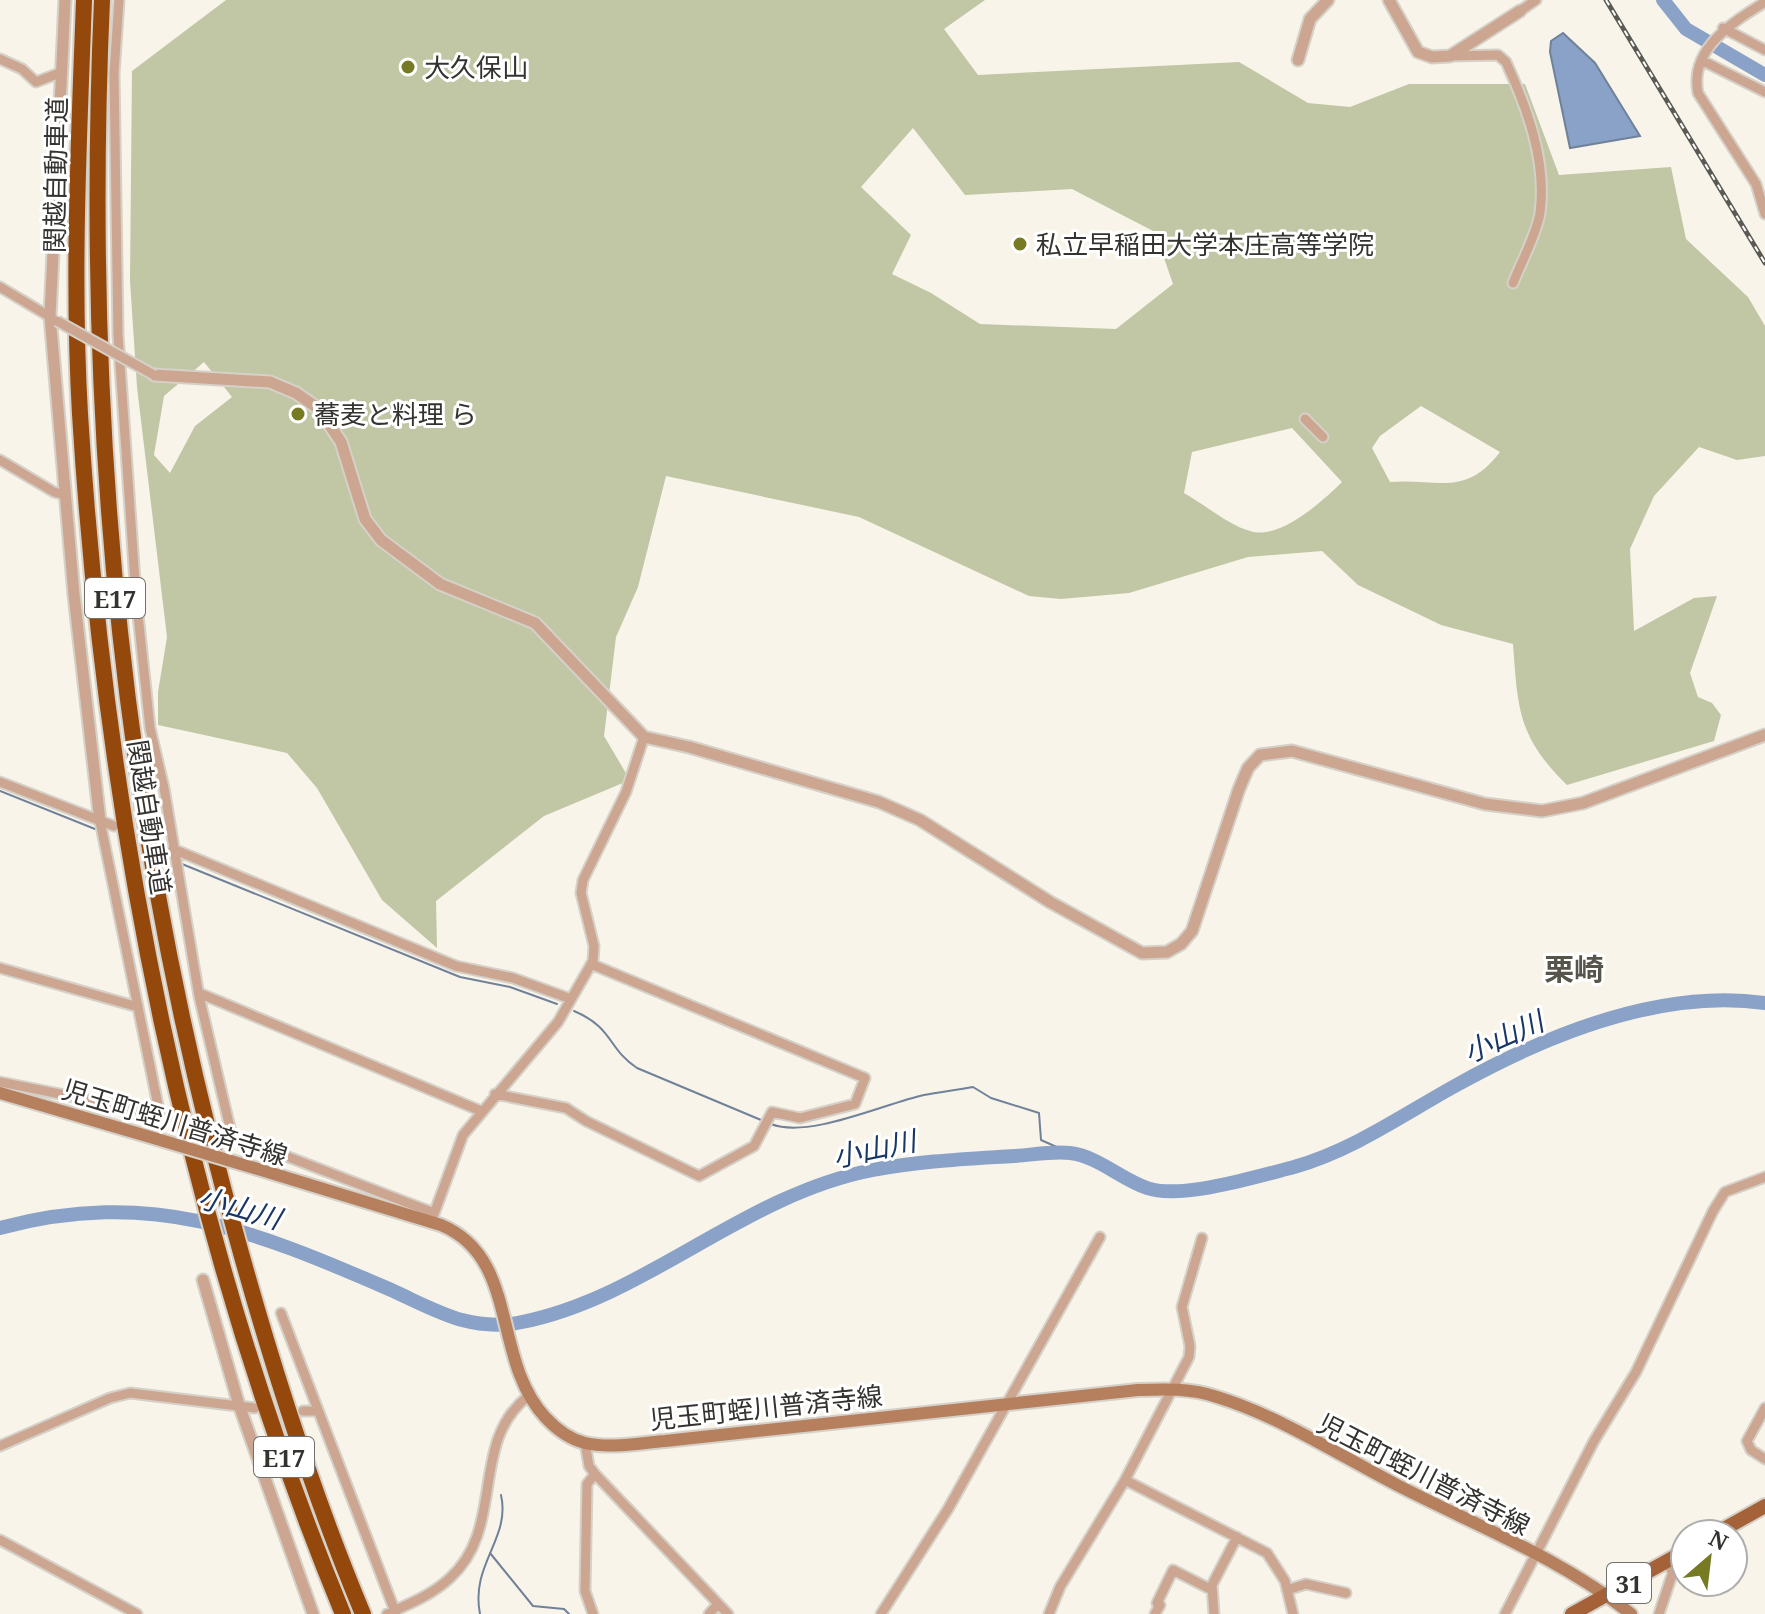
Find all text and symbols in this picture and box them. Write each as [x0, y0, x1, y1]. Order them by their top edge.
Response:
place label: 大久保山 [424, 49, 528, 85]
marker: 大久保山 [399, 58, 417, 76]
street label: 関越自動車道 [36, 97, 74, 253]
place label: 私立早稲田大学本庄高等学院 [1036, 226, 1374, 262]
marker: 私立早稲田大学本庄高等学院 [1011, 235, 1029, 253]
place label: 蕎麦と料理 ら [314, 396, 477, 432]
marker: 蕎麦と料理 ら [289, 405, 307, 423]
road number: E17 [85, 578, 145, 618]
street label: 関越自動車道 [120, 737, 180, 897]
district label: 栗崎 [1544, 948, 1604, 989]
water label: 小山川 [1457, 1000, 1552, 1070]
street label: 児玉町蛭川普済寺線 [58, 1071, 292, 1173]
water label: 小山川 [829, 1120, 922, 1175]
water label: 小山川 [194, 1177, 288, 1238]
street label: 児玉町蛭川普済寺線 [648, 1377, 884, 1437]
street label: 児玉町蛭川普済寺線 [1312, 1405, 1536, 1543]
road number: E17 [254, 1437, 314, 1477]
north arrow [1669, 1518, 1749, 1598]
text: N [1704, 1522, 1734, 1557]
road number: 31 [1607, 1563, 1651, 1603]

